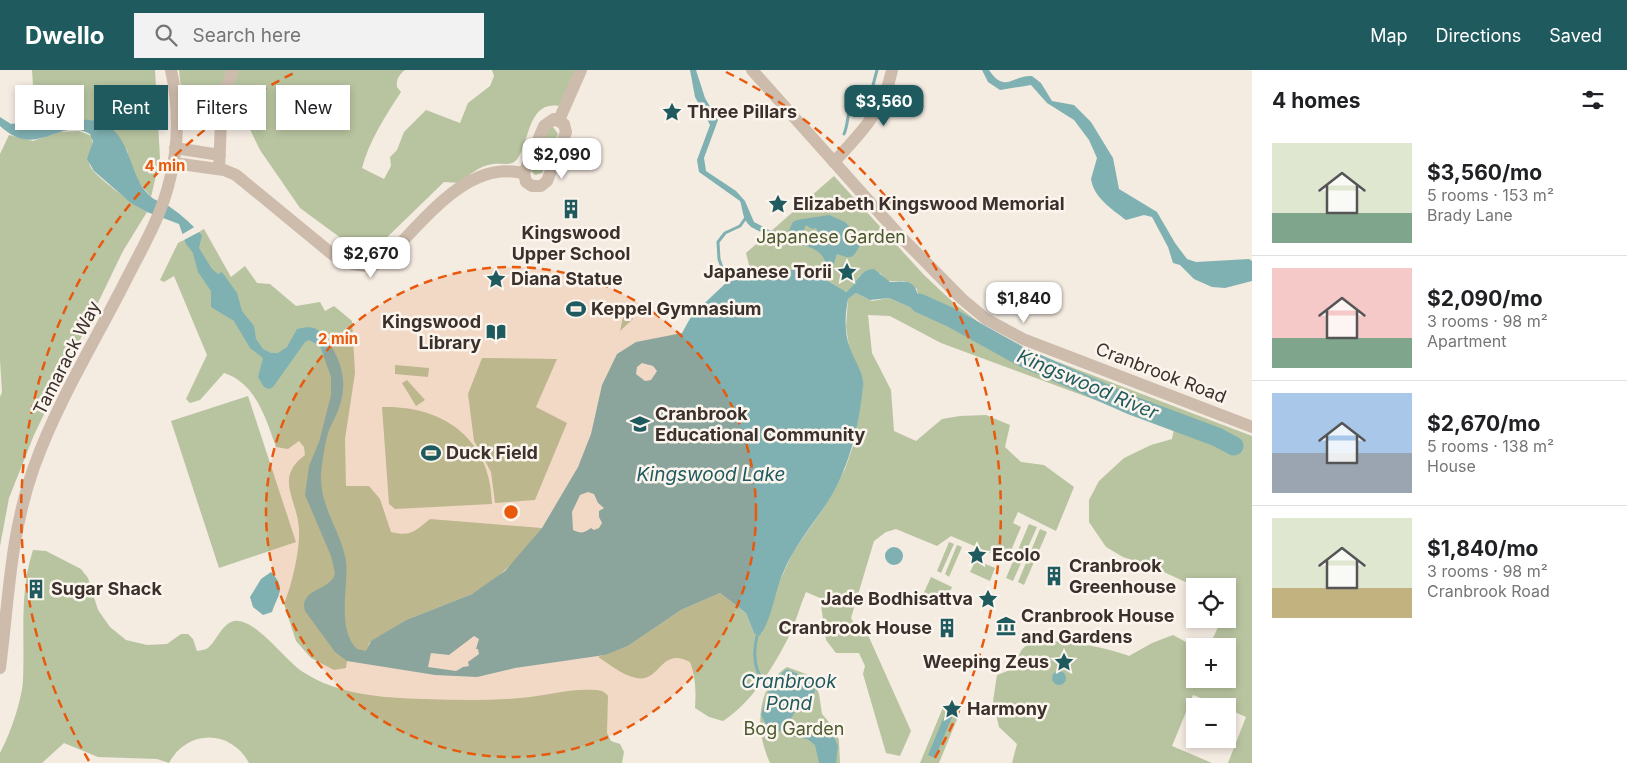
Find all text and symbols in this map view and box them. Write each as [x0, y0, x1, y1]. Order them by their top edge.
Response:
search box [134, 13, 484, 58]
text: Dwello [25, 21, 104, 50]
icon: search [152, 21, 180, 49]
text: Search here [192, 24, 301, 47]
text: Map [1370, 25, 1408, 46]
text: Directions [1436, 25, 1521, 46]
text: Saved [1549, 25, 1602, 46]
chip: Buy [15, 85, 84, 130]
chip: Rent [94, 85, 168, 130]
chip: Filters [178, 85, 266, 130]
chip: New [276, 85, 350, 130]
pin: $3,560 [843, 85, 925, 127]
icon: filters [1579, 86, 1607, 114]
text: 4 homes [1272, 88, 1361, 113]
text: $3,560 [855, 91, 913, 111]
place icon: Three Pillars [661, 101, 683, 123]
place label: Three Pillars [687, 101, 797, 122]
pin: $2,090 [521, 138, 603, 180]
text: $2,090 [533, 144, 591, 164]
text: 4 min [145, 156, 185, 175]
text: $3,560/mo [1427, 160, 1542, 185]
icon: home [1312, 163, 1372, 223]
text: 5 rooms · 153 m² [1427, 185, 1554, 205]
place icon: Elizabeth Kingswood Memorial [767, 193, 789, 215]
place label: Elizabeth Kingswood Memorial [793, 193, 1065, 214]
building icon: Kingswood Upper School [560, 198, 582, 220]
text: Brady Lane [1427, 205, 1513, 225]
place label: Kingswood Upper School [512, 222, 630, 264]
park label: Japanese Garden [756, 226, 906, 247]
pin: $2,670 [330, 236, 412, 279]
text: $2,670 [343, 243, 399, 263]
place label: Japanese Torii [703, 261, 832, 282]
place icon: Japanese Torii [836, 261, 858, 283]
place icon: Diana Statue [485, 268, 507, 290]
place label: Diana Statue [511, 268, 623, 289]
pin: $1,840 [983, 282, 1065, 324]
text: $2,090/mo [1427, 286, 1543, 311]
text: $1,840 [997, 288, 1051, 308]
icon: home [1312, 288, 1372, 348]
street label: Tamarack Way [29, 297, 104, 418]
sports icon: Keppel Gymnasium [565, 298, 587, 320]
place label: Keppel Gymnasium [591, 298, 762, 319]
place label: Kingswood Library [382, 311, 481, 353]
text: 3 rooms · 98 m² [1427, 311, 1548, 331]
library icon: Kingswood Library [485, 321, 507, 343]
text: 2 min [318, 329, 358, 348]
text: Apartment [1427, 331, 1507, 351]
street label: Cranbrook Road [1093, 338, 1229, 407]
water label: Kingswood River [1014, 344, 1162, 425]
place label: Cranbrook Educational Community [655, 403, 865, 445]
text: $2,670/mo [1427, 411, 1540, 436]
school or university icon: Cranbrook Educational Community [629, 413, 651, 435]
icon: home [1312, 413, 1372, 473]
text: 5 rooms · 138 m² [1427, 436, 1554, 456]
sports icon: Duck Field [420, 442, 442, 464]
place label: Duck Field [446, 442, 538, 463]
text: House [1427, 456, 1476, 476]
water label: Kingswood Lake [637, 463, 785, 486]
centre of rings [502, 503, 520, 521]
text: $1,840/mo [1427, 536, 1538, 561]
icon: home [1312, 538, 1372, 598]
place icon: Ecolo [966, 544, 988, 566]
place label: Ecolo [992, 544, 1040, 565]
place label: Cranbrook Greenhouse [1069, 555, 1177, 597]
text: 3 rooms · 98 m² [1427, 561, 1548, 581]
building icon: Cranbrook Greenhouse [1043, 565, 1065, 587]
building icon: Sugar Shack [25, 578, 47, 600]
place label: Sugar Shack [51, 578, 162, 599]
map controls [1186, 578, 1236, 748]
button: locate [1186, 578, 1236, 628]
text: Cranbrook Road [1427, 581, 1550, 601]
place label: Jade Bodhisattva [821, 588, 973, 609]
place icon: Jade Bodhisattva [977, 588, 999, 610]
place label: Cranbrook House and Gardens [1021, 605, 1175, 647]
museum icon: Cranbrook House and Gardens [995, 615, 1017, 637]
place label: Cranbrook House [778, 617, 932, 638]
building icon: Cranbrook House [936, 617, 958, 639]
button: + [1186, 638, 1236, 688]
place label: Weeping Zeus [923, 651, 1049, 672]
place icon: Weeping Zeus [1053, 651, 1075, 673]
water label: Cranbrook Pond [741, 670, 837, 715]
place icon: Harmony [941, 698, 963, 720]
place label: Harmony [967, 698, 1048, 719]
button: − [1186, 698, 1236, 748]
park label: Bog Garden [744, 718, 844, 739]

